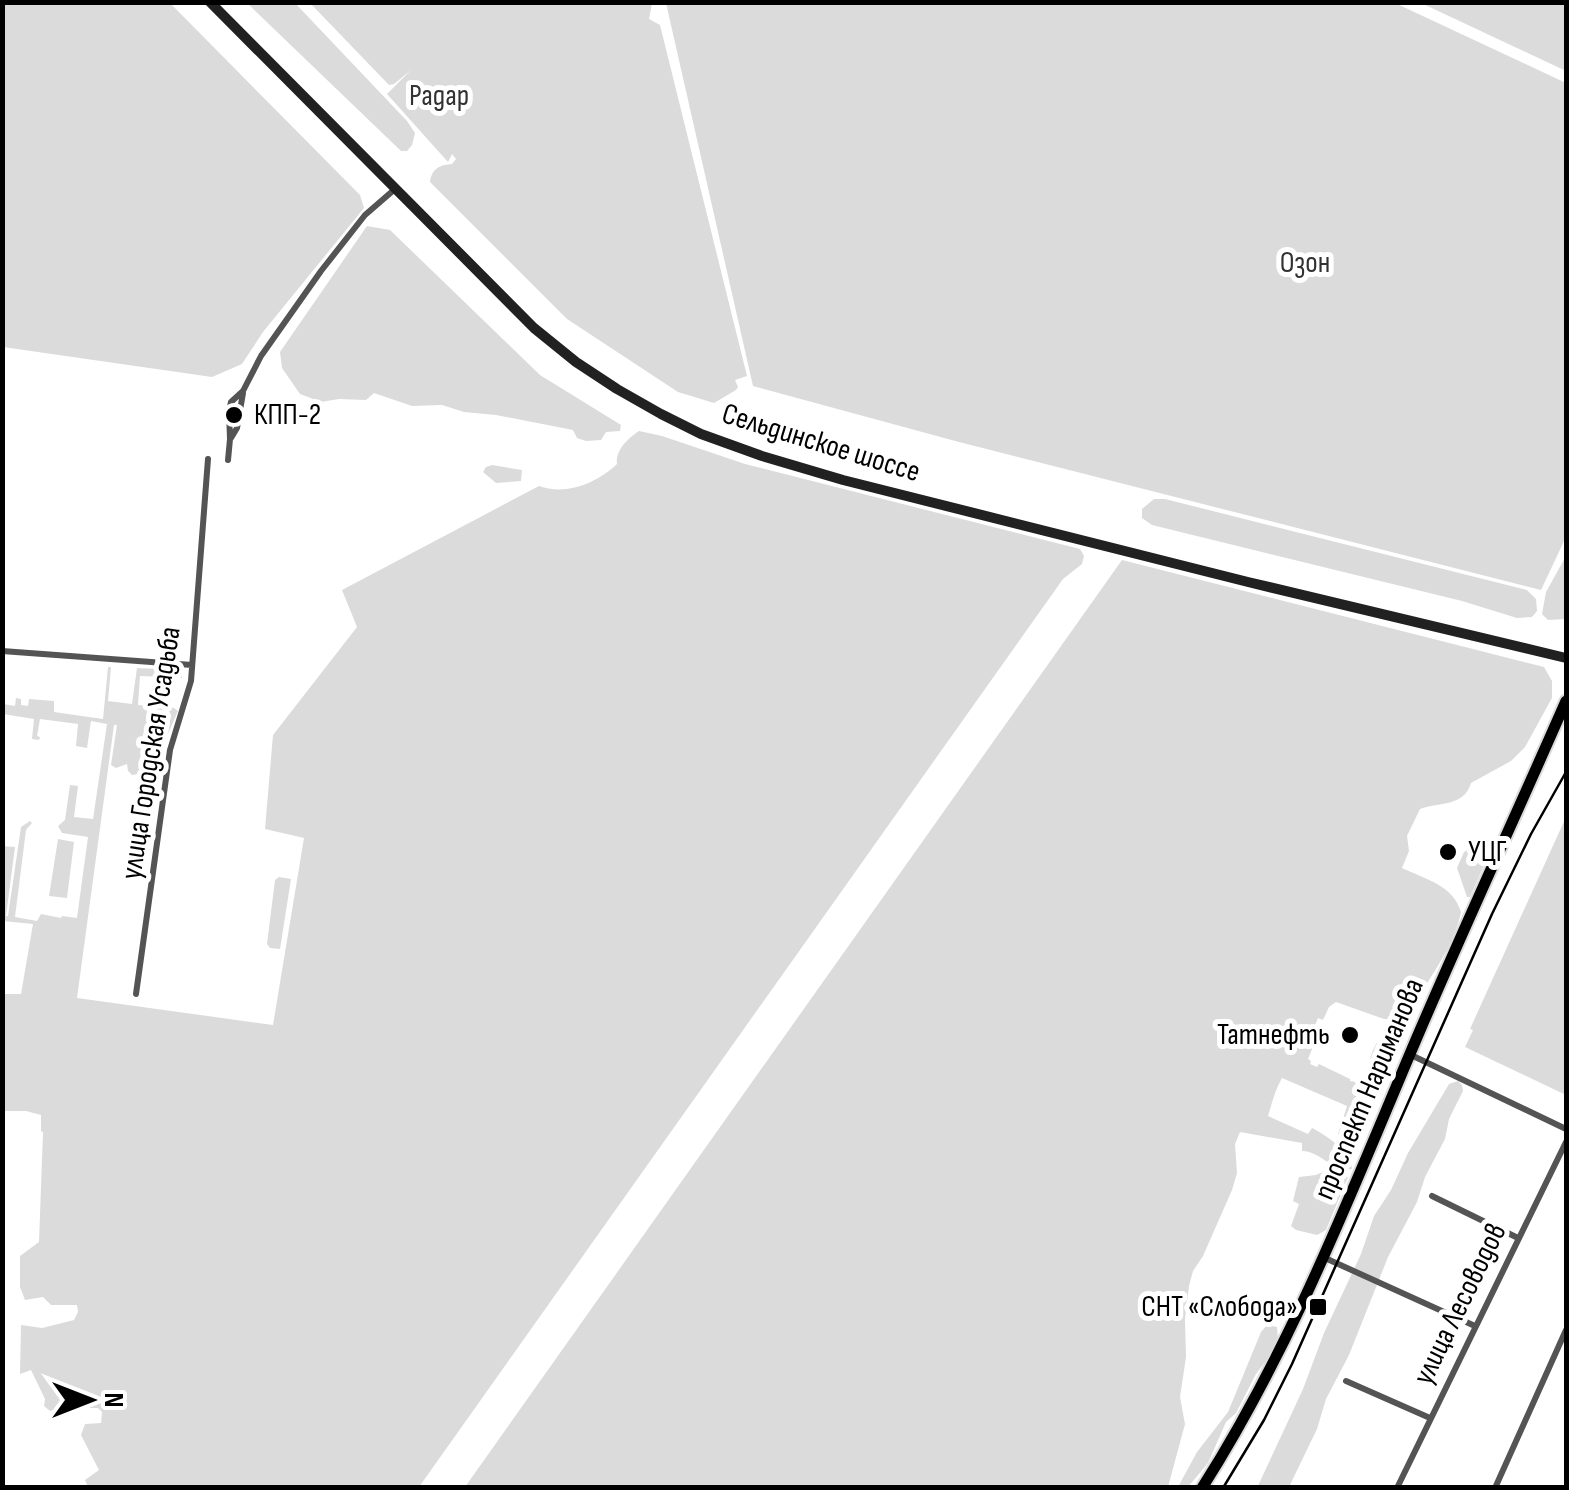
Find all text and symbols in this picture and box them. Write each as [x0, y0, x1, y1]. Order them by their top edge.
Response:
park label: Радар [409, 78, 469, 114]
park label: Озон [1280, 245, 1330, 281]
street label: Сельдинское шоссе [718, 396, 924, 490]
place label: КПП-2 [254, 397, 321, 433]
marker: КПП-2 [223, 404, 245, 426]
street label: улица Городская Усадьба [113, 624, 189, 882]
place label: УЦГ [1468, 834, 1507, 870]
marker: УЦГ [1437, 841, 1459, 863]
street label: проспект Нариманова [1306, 973, 1432, 1205]
place label: Татнефть [1217, 1017, 1330, 1053]
marker: Татнефть [1339, 1024, 1361, 1046]
street label: улица Лесоводов [1405, 1217, 1515, 1391]
place label: СНТ «Слобода» [1141, 1289, 1298, 1325]
marker: СНТ «Слобода» [1307, 1296, 1329, 1318]
north arrow [40, 1350, 140, 1450]
text: N [97, 1393, 130, 1407]

